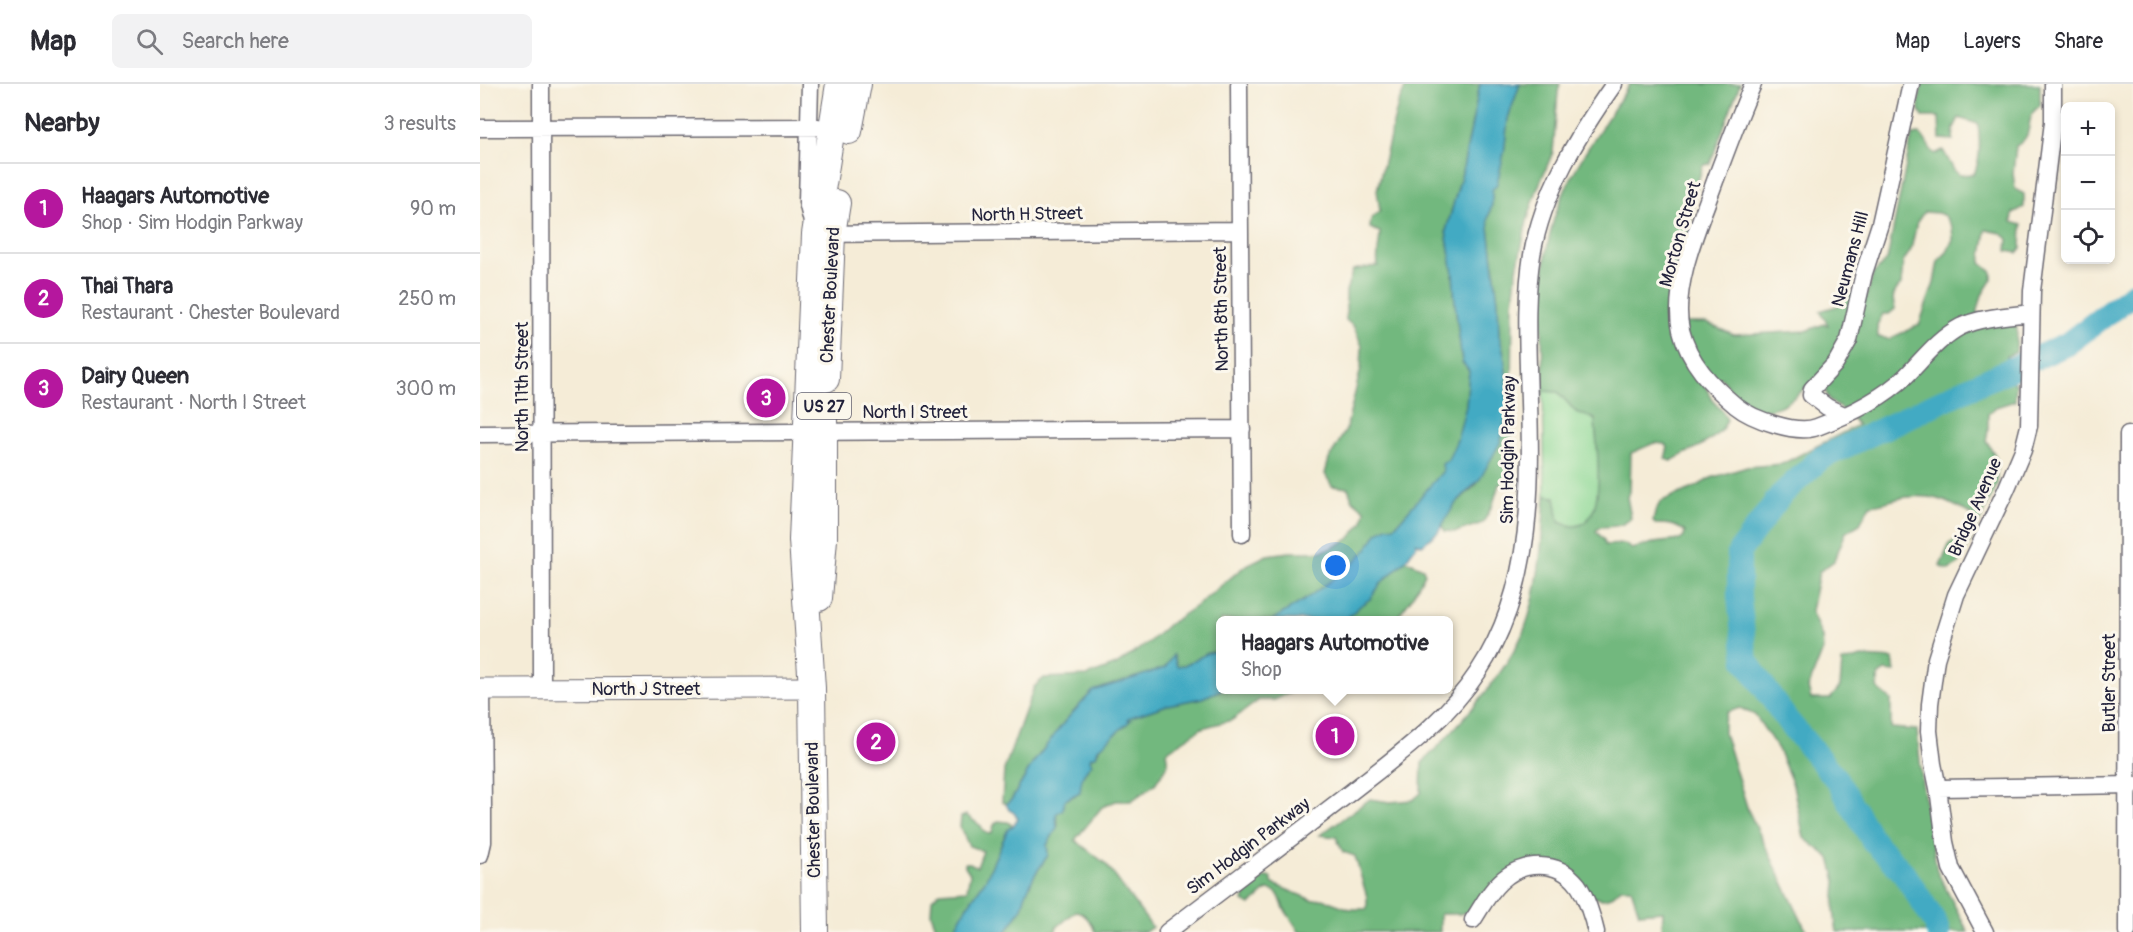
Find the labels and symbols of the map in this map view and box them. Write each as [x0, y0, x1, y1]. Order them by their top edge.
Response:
street label: Morton Street [1654, 178, 1707, 290]
street label: North H Street [971, 202, 1084, 227]
street label: Neumans Hill [1827, 209, 1874, 310]
street label: Chester Boulevard [815, 226, 846, 364]
street label: North 8th Street [1209, 245, 1234, 372]
street label: North 11th Street [511, 321, 534, 452]
street label: Sim Hodgin Parkway [1496, 375, 1521, 525]
pin: 3 [746, 376, 786, 420]
road number: US 27 [797, 393, 851, 419]
street label: North I Street [862, 401, 969, 424]
street label: Bridge Avenue [1943, 454, 2008, 560]
your location [1321, 551, 1350, 580]
street label: Butler Street [2098, 633, 2121, 732]
street label: North J Street [591, 678, 701, 701]
pin: 1 [1316, 714, 1354, 758]
pin: 2 [856, 720, 896, 764]
street label: Chester Boulevard [801, 742, 826, 878]
street label: Sim Hodgin Parkway [1182, 792, 1315, 900]

